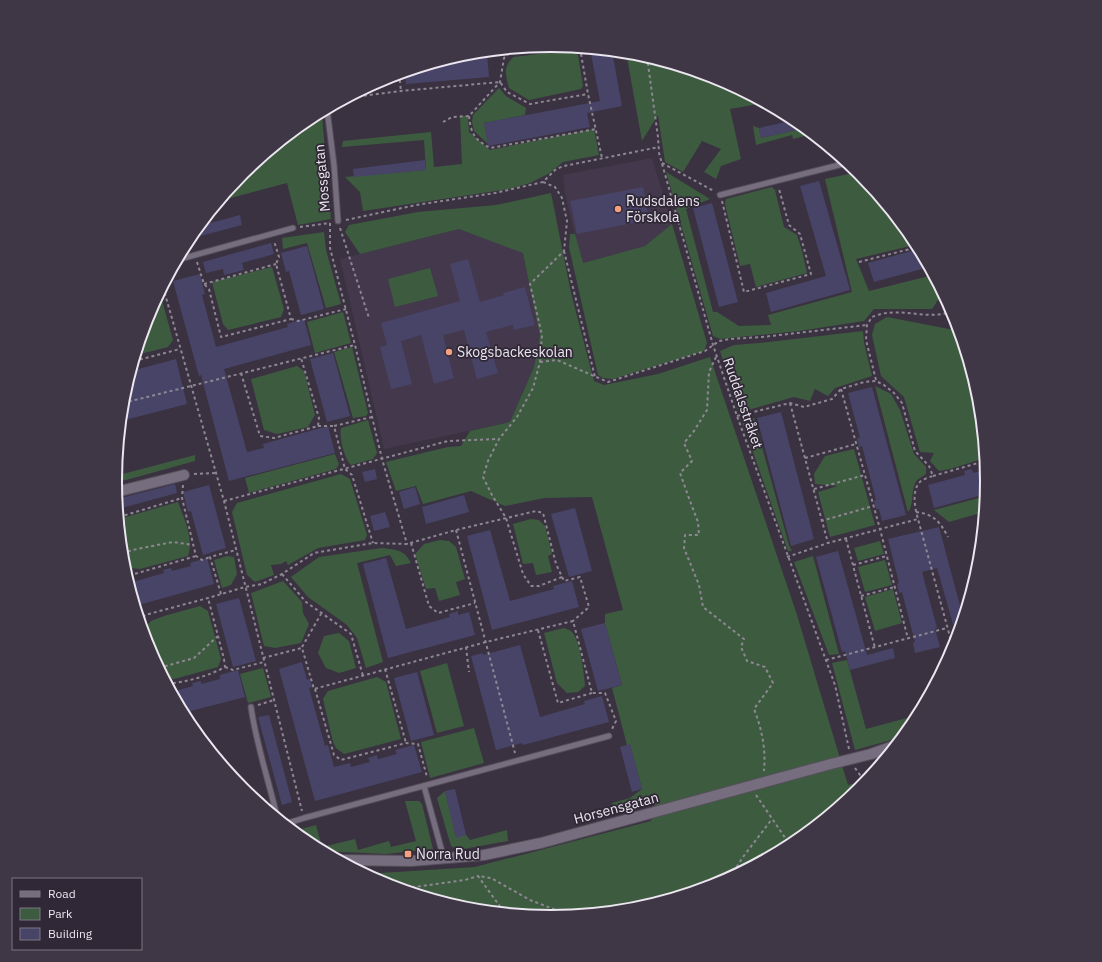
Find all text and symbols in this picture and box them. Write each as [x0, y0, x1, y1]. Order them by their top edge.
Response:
street label: Mossgatan [310, 143, 334, 213]
place label: Rudsdalens Förskola [626, 192, 700, 226]
marker: Rudsdalens Förskola [613, 204, 623, 214]
place label: Skogsbackeskolan [457, 343, 573, 361]
marker: Skogsbackeskolan [444, 347, 454, 357]
street label: Ruddalsstråket [719, 355, 767, 451]
street label: Horsensgatan [572, 788, 660, 828]
place label: Norra Rud [416, 845, 480, 863]
marker: Norra Rud [403, 849, 413, 859]
legend [12, 878, 142, 950]
text: Road [48, 886, 76, 901]
text: Park [48, 906, 73, 921]
text: Building [48, 926, 93, 941]

